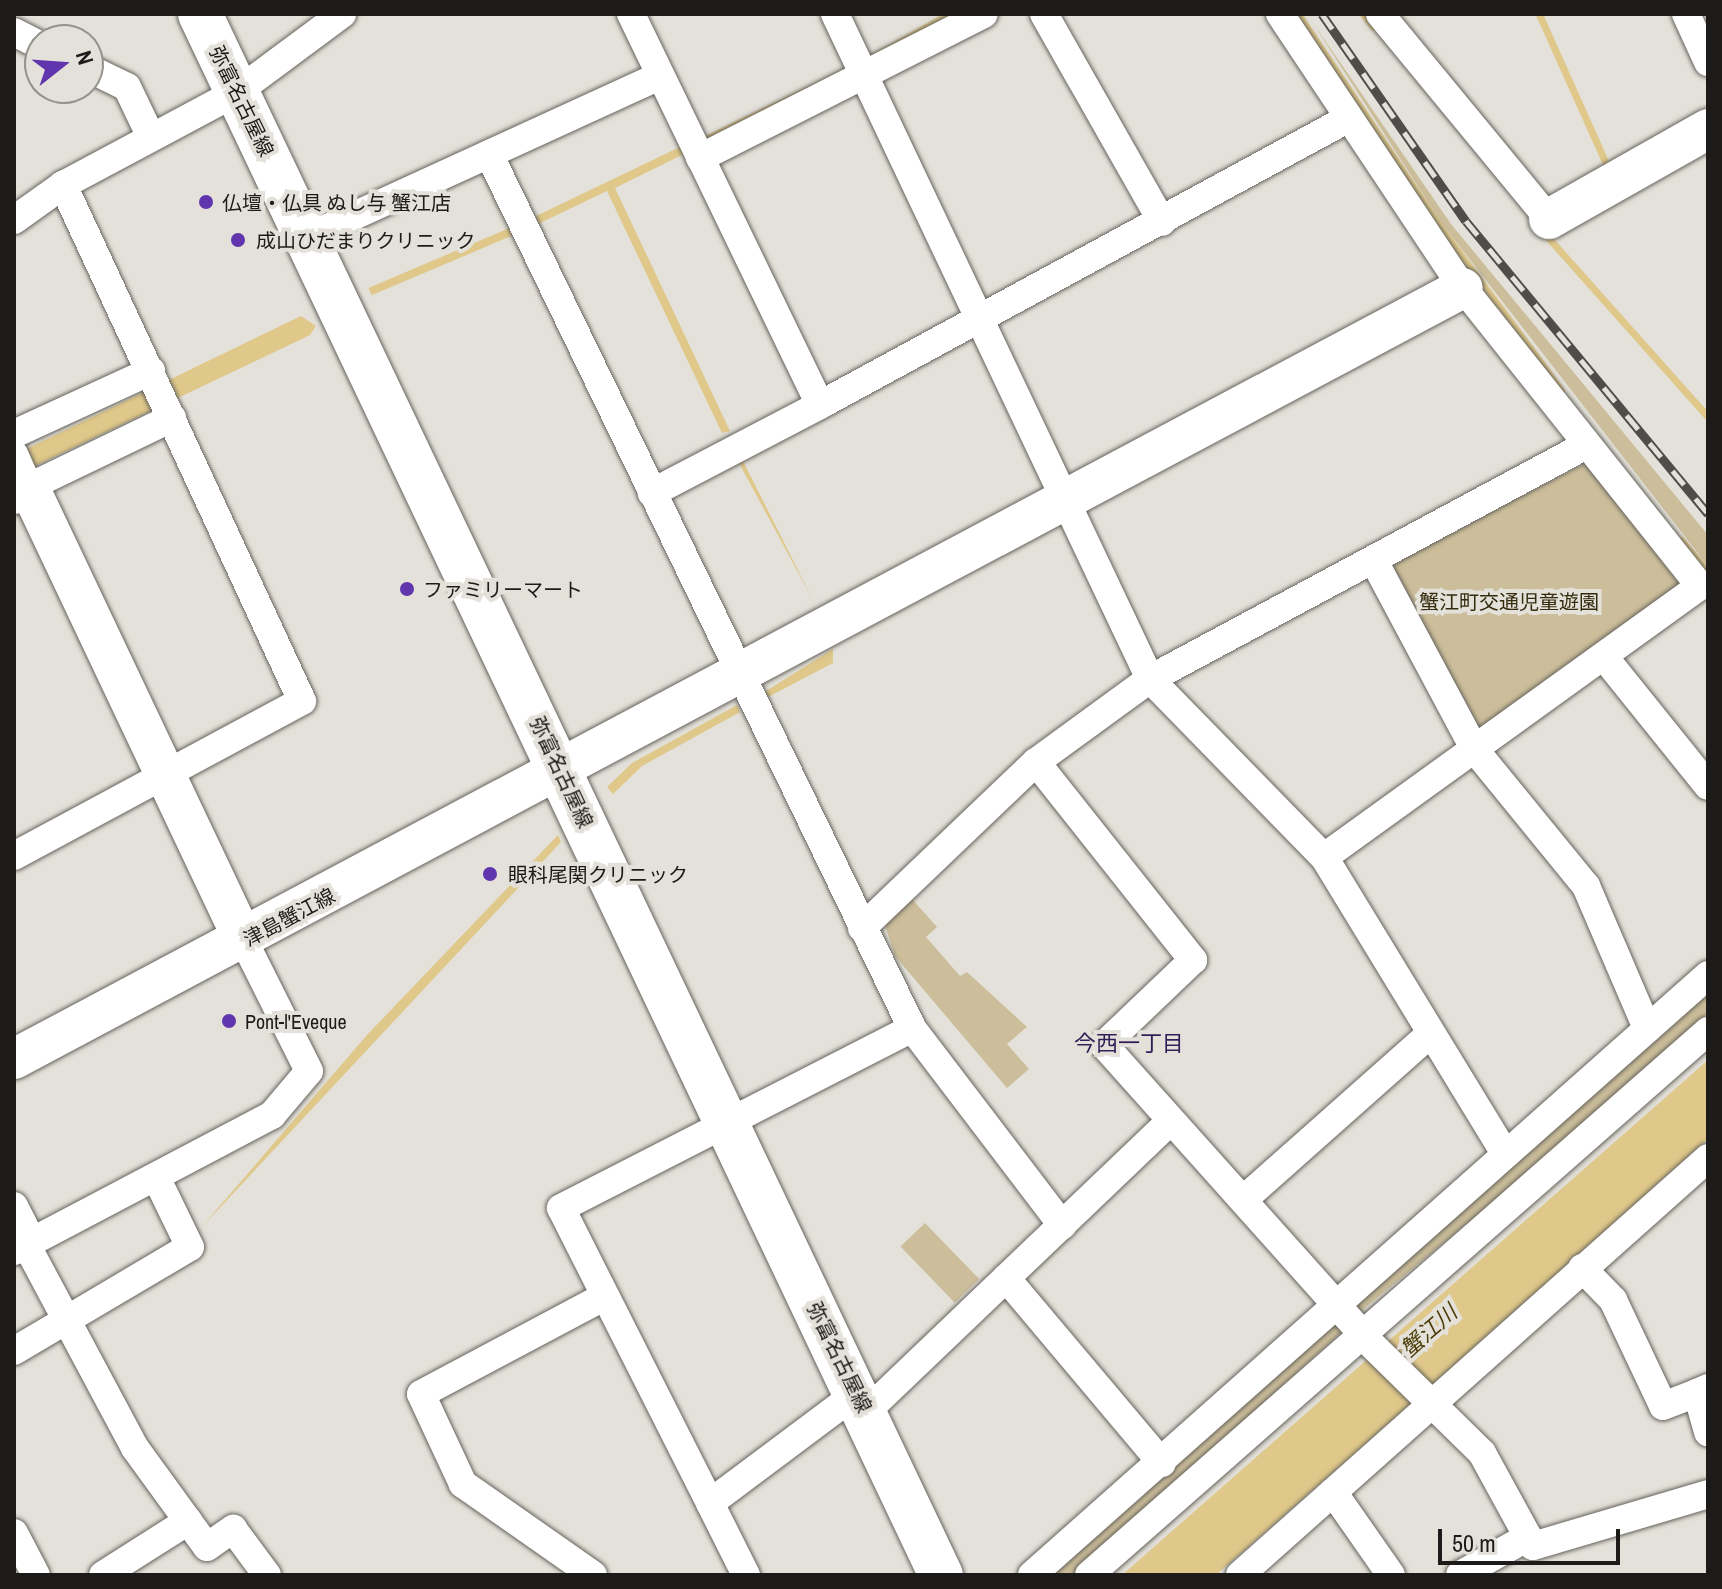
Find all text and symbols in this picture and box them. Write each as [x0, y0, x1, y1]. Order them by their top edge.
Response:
north arrow [24, 24, 104, 104]
street label: 弥富名古屋線 [205, 42, 279, 160]
text: N [69, 47, 101, 68]
place label: 仏壇・仏具 ぬし与 蟹江店 [222, 190, 451, 214]
marker: 仏壇・仏具 ぬし与 蟹江店 [197, 193, 215, 211]
place label: 成山ひだまりクリニック [256, 228, 476, 252]
marker: 成山ひだまりクリニック [227, 229, 249, 251]
place label: ファミリーマート [423, 577, 583, 601]
marker: ファミリーマート [398, 580, 416, 598]
park label: 蟹江町交通児童遊園 [1419, 589, 1599, 613]
street label: 弥富名古屋線 [526, 713, 598, 831]
place label: 眼科尾関クリニック [508, 862, 688, 886]
marker: 眼科尾関クリニック [479, 863, 501, 885]
street label: 津島蟹江線 [239, 883, 339, 951]
place label: Pont-l'Eveque [245, 1009, 347, 1033]
marker: Pont-l'Eveque [220, 1012, 238, 1030]
district label: 今西一丁目 [1074, 1031, 1184, 1057]
street label: 弥富名古屋線 [803, 1298, 877, 1416]
water label: 蟹江川 [1395, 1299, 1463, 1363]
scale bar [1442, 1513, 1624, 1563]
text: 50 m [1452, 1527, 1496, 1559]

